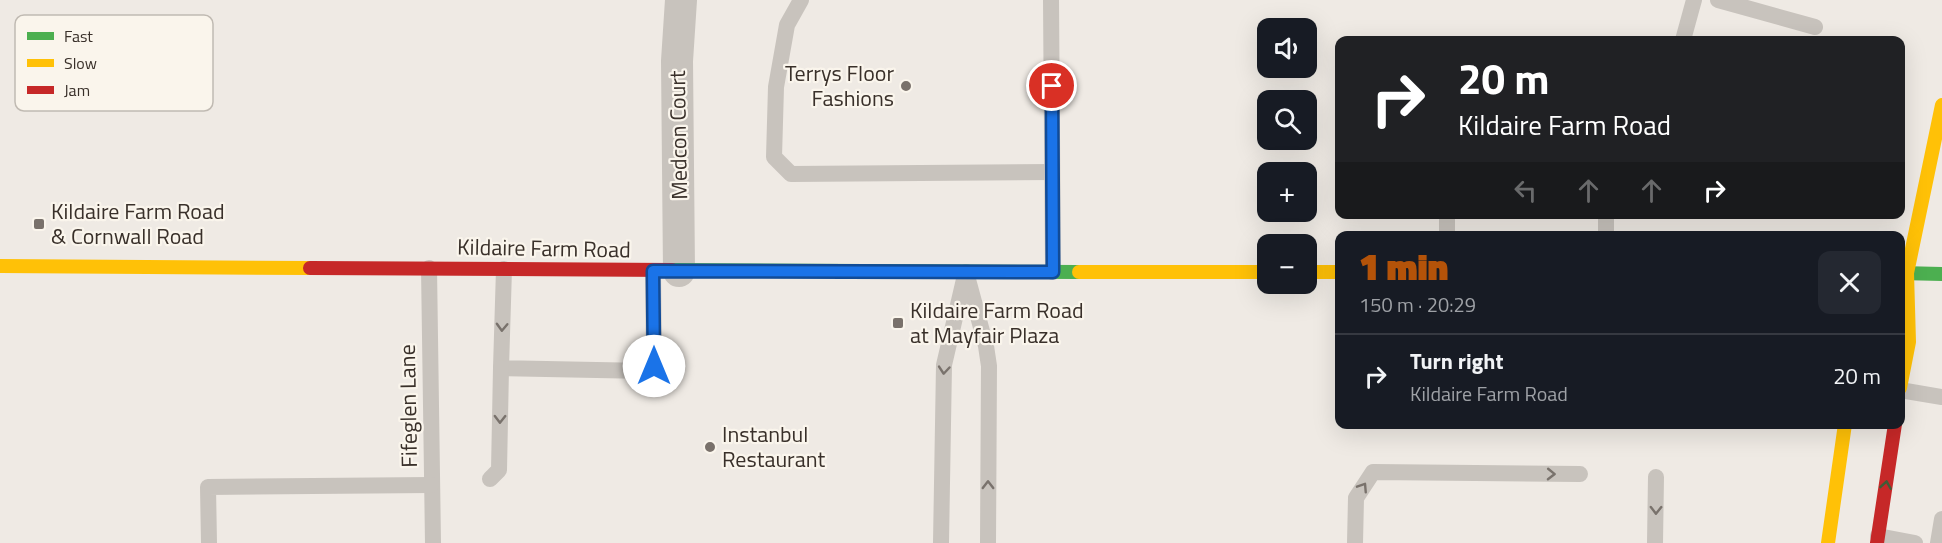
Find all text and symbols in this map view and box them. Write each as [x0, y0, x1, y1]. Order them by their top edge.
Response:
legend [15, 15, 213, 111]
map controls [1257, 18, 1317, 294]
button: sound [1257, 18, 1317, 78]
text: Fast [64, 24, 93, 48]
text: 20 m [1458, 46, 1550, 110]
text: Slow [64, 51, 97, 75]
place label: Terrys Floor Fashions [785, 56, 894, 115]
pin [1026, 60, 1077, 111]
icon: right [1359, 60, 1437, 138]
icon: arrive [1035, 69, 1068, 102]
street label: Medcon Court [660, 70, 696, 200]
text: Jam [64, 78, 90, 102]
marker: Terrys Floor Fashions [899, 79, 913, 93]
button: search [1257, 90, 1317, 150]
text: Kildaire Farm Road [1458, 104, 1671, 145]
button: + [1257, 162, 1317, 222]
icon: left [1509, 174, 1542, 207]
icon: ahead [1572, 174, 1605, 207]
icon: ahead [1635, 174, 1668, 207]
icon: right [1698, 174, 1731, 207]
place label: Kildaire Farm Road & Cornwall Road [51, 194, 225, 253]
marker: Kildaire Farm Road & Cornwall Road [32, 217, 46, 231]
street label: Kildaire Farm Road [457, 229, 631, 267]
button: − [1257, 234, 1317, 294]
text: 1 min [1359, 239, 1448, 294]
button: close [1818, 251, 1881, 314]
text: 150 m · 20:29 [1359, 289, 1476, 320]
place label: Kildaire Farm Road at Mayfair Plaza [910, 293, 1084, 352]
marker: Kildaire Farm Road at Mayfair Plaza [891, 316, 905, 330]
one-way arrow [496, 323, 509, 332]
position arrow [622, 334, 686, 398]
street label: Fifeglen Lane [390, 344, 426, 468]
text: Turn right [1410, 344, 1504, 378]
text: 20 m [1833, 359, 1881, 393]
icon: right [1359, 360, 1392, 393]
one-way arrow [938, 365, 951, 374]
text: Kildaire Farm Road [1410, 378, 1568, 409]
one-way arrow [494, 415, 507, 424]
place label: Instanbul Restaurant [722, 417, 826, 476]
marker: Instanbul Restaurant [703, 440, 717, 454]
one-way arrow [1546, 468, 1555, 480]
one-way arrow [982, 480, 994, 489]
one-way arrow [1879, 481, 1891, 490]
one-way arrow [1356, 482, 1367, 493]
one-way arrow [1650, 505, 1662, 514]

